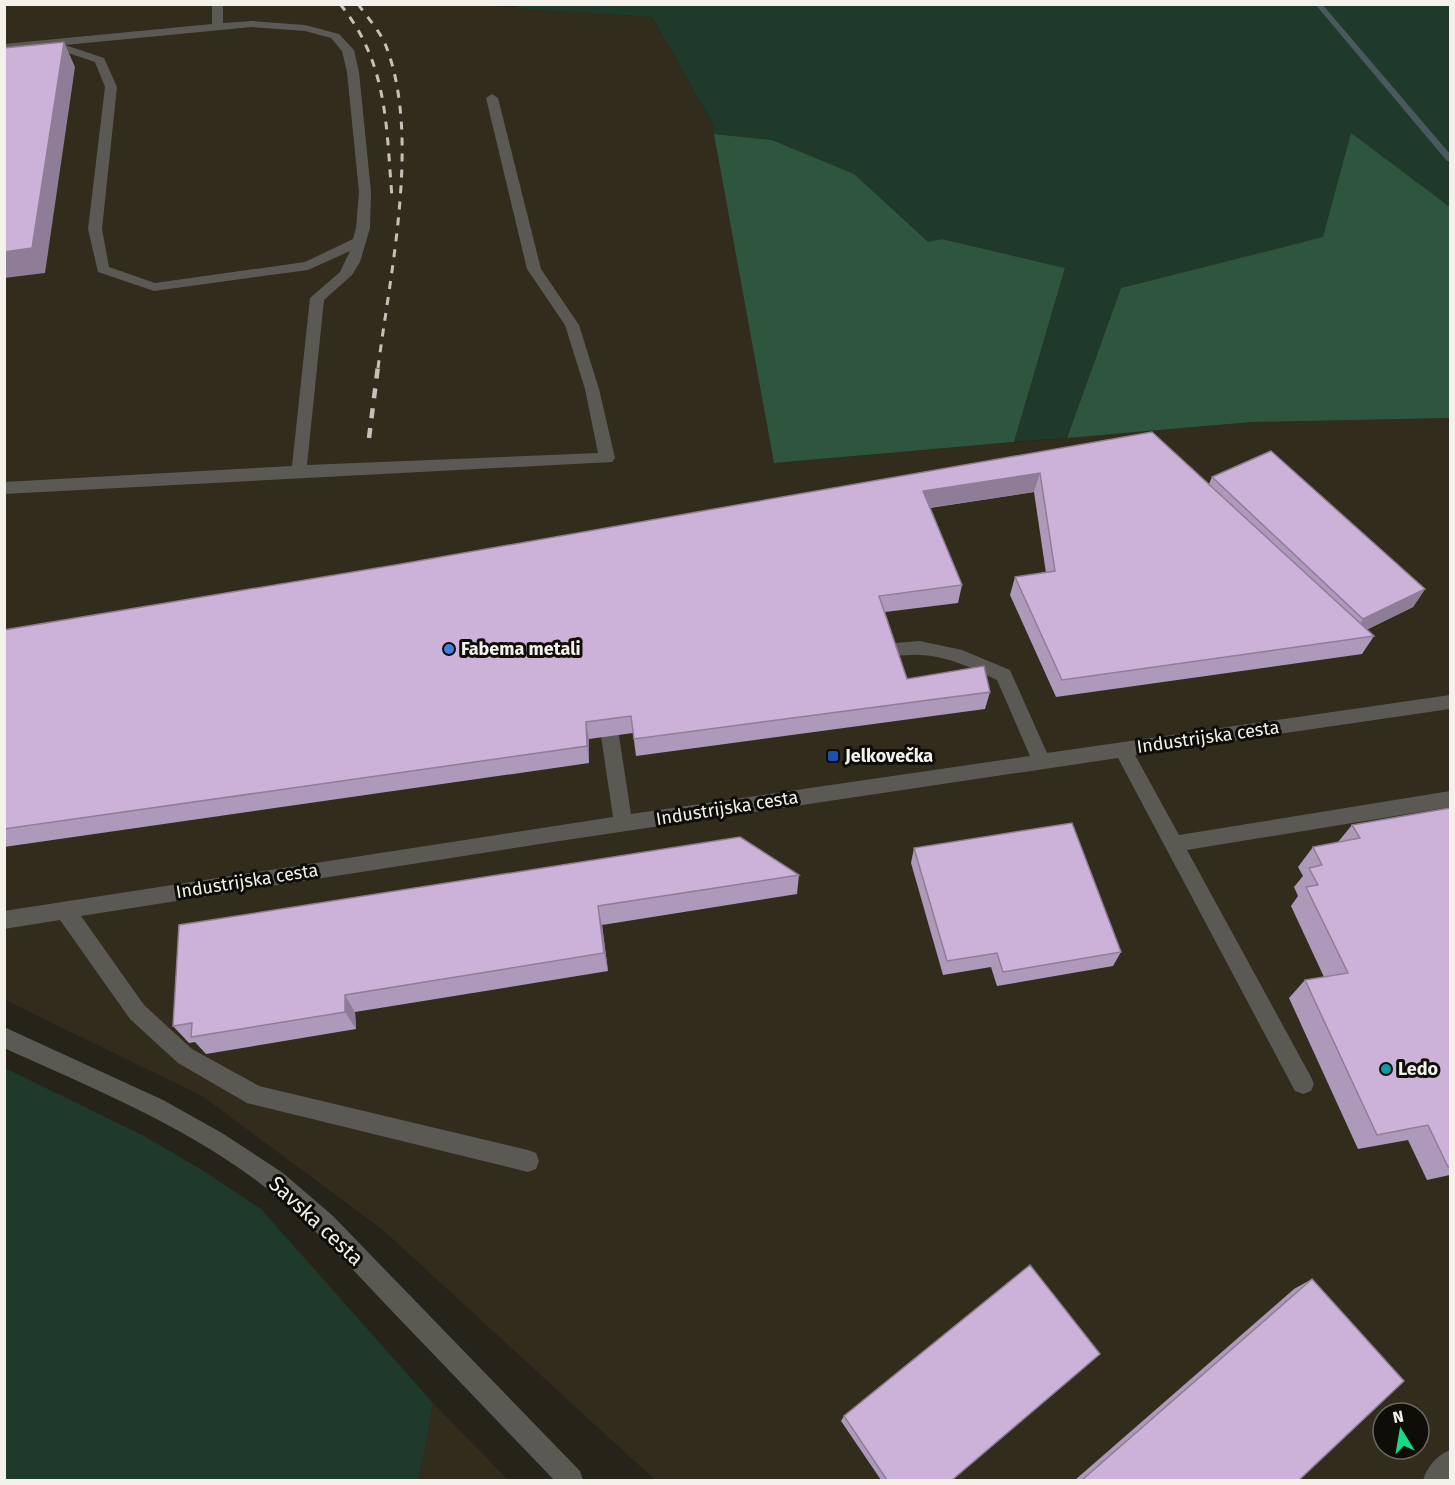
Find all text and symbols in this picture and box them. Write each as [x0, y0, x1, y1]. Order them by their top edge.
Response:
place label: Fabema metali [461, 638, 581, 660]
marker: Fabema metali [442, 642, 456, 656]
street label: Industrijska cesta [1135, 716, 1281, 758]
place label: Jelkovečka [844, 745, 933, 767]
marker: Jelkovečka [826, 749, 840, 763]
street label: Industrijska cesta [654, 786, 800, 830]
street label: Industrijska cesta [174, 859, 320, 903]
place label: Ledo [1398, 1058, 1438, 1080]
marker: Ledo [1379, 1062, 1393, 1076]
street label: Savska cesta [263, 1171, 369, 1271]
north arrow [1371, 1401, 1431, 1461]
text: N [1391, 1406, 1405, 1427]

